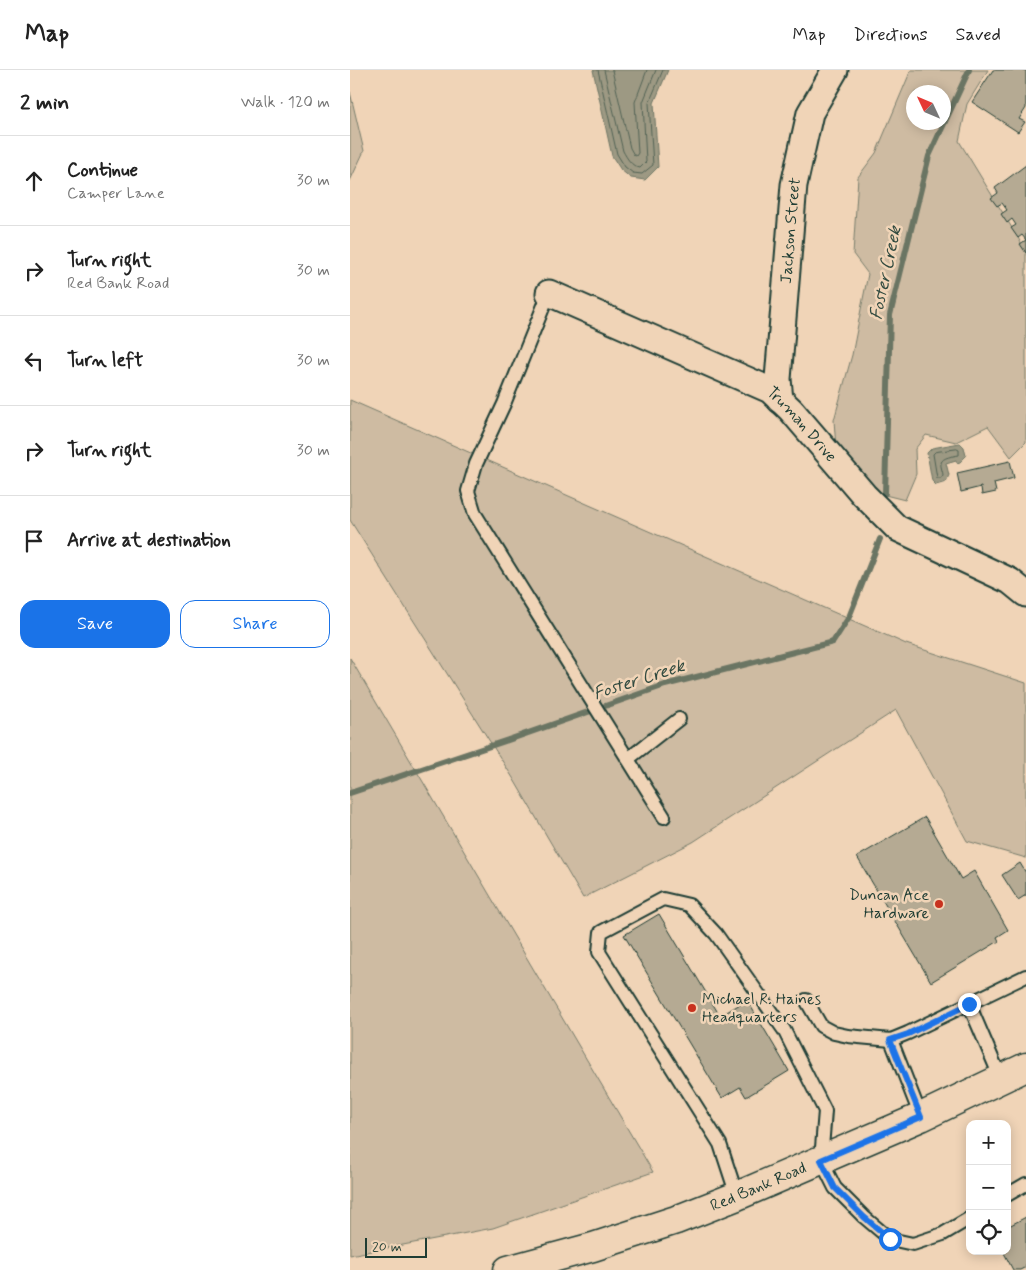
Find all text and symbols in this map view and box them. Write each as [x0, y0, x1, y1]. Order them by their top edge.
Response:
text: Map [25, 19, 69, 50]
text: Map [793, 23, 826, 47]
text: Directions [854, 23, 928, 47]
text: Saved [956, 23, 1001, 47]
north arrow [906, 85, 951, 130]
text: 2 min [20, 89, 69, 117]
text: Walk · 120 m [241, 92, 330, 113]
text: Continue [67, 158, 138, 183]
icon: ahead [20, 167, 48, 195]
text: 30 m [297, 170, 330, 191]
street label: Jackson Street [775, 175, 806, 284]
text: Camper Lane [67, 183, 165, 204]
water label: Foster Creek [864, 223, 908, 322]
text: Turn right [67, 248, 151, 273]
icon: right [20, 257, 48, 285]
text: 30 m [297, 260, 330, 281]
text: Red Bank Road [67, 273, 169, 294]
icon: left [20, 347, 48, 375]
text: Turn left [67, 348, 143, 373]
text: 30 m [297, 350, 330, 371]
street label: Truman Drive [762, 382, 841, 466]
icon: right [20, 437, 48, 465]
text: Turn right [67, 438, 151, 463]
text: 30 m [297, 440, 330, 461]
icon: arrive [20, 527, 48, 555]
text: Arrive at destination [67, 528, 231, 553]
button: Save [20, 600, 170, 648]
button: Share [180, 600, 330, 648]
water label: Foster Creek [590, 654, 689, 706]
place label: Duncan Ace Hardware [849, 885, 929, 924]
marker: Duncan Ace Hardware [933, 898, 945, 910]
place label: Michael R. Haines Headquarters [702, 989, 821, 1028]
route end [958, 993, 981, 1016]
marker: Michael R. Haines Headquarters [686, 1002, 698, 1014]
map controls [966, 1120, 1011, 1255]
button: + [966, 1120, 1011, 1165]
street label: Red Bank Road [707, 1157, 809, 1216]
button: − [966, 1165, 1011, 1210]
button: locate [966, 1210, 1011, 1255]
route start [879, 1228, 902, 1251]
scale bar [365, 1235, 428, 1258]
text: 20 m [372, 1238, 402, 1256]

